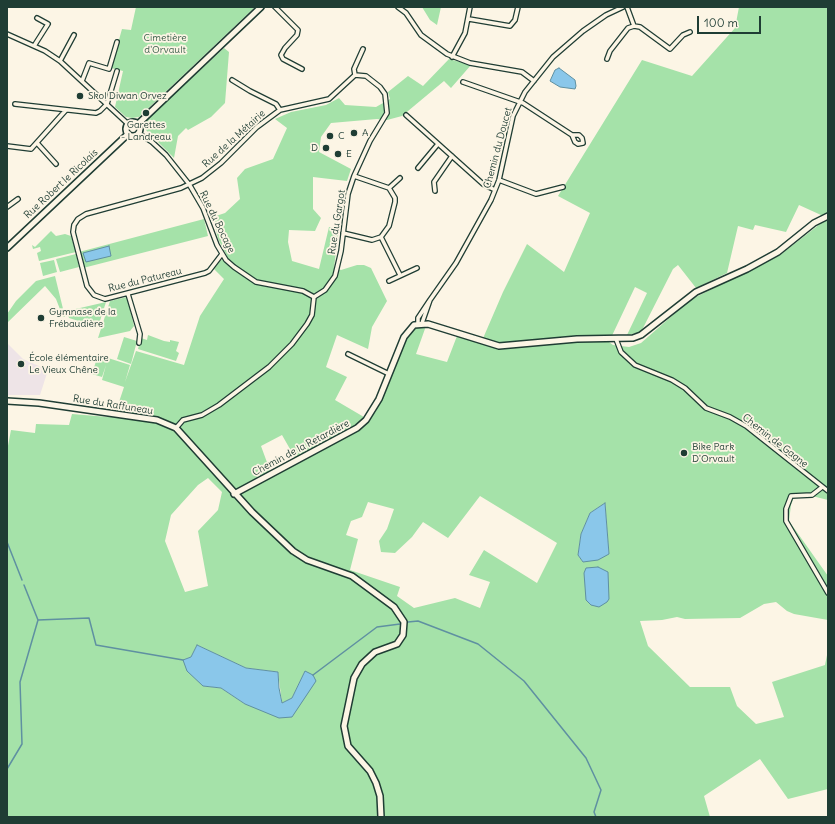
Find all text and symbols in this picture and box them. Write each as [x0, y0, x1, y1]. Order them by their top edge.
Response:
scale bar [699, 8, 763, 34]
text: 100 m [704, 15, 738, 30]
park label: Cimetière d'Orvault [143, 32, 187, 56]
place label: Skol Diwan Orvez [88, 90, 167, 102]
marker: Skol Diwan Orvez [75, 91, 85, 101]
street label: Chemin du Doucet [481, 106, 515, 190]
marker: Garettes - Landreau [141, 108, 151, 118]
street label: Rue de la Métairie [200, 108, 268, 170]
place label: Garettes - Landreau [121, 119, 171, 142]
place label: A [362, 127, 368, 139]
marker: A [349, 128, 359, 138]
place label: C [338, 130, 345, 142]
marker: C [325, 131, 335, 141]
place label: D [311, 142, 318, 154]
marker: D [321, 143, 331, 153]
street label: Rue Robert le Ricolais [22, 147, 100, 221]
place label: E [346, 148, 352, 160]
marker: E [333, 149, 343, 159]
street label: Rue du Bocage [197, 189, 237, 255]
street label: Rue du Gargot [326, 189, 348, 255]
street label: Rue du Patureau [107, 265, 183, 295]
place label: Gymnase de la Frébaudière [49, 306, 116, 330]
marker: Gymnase de la Frébaudière [36, 313, 46, 323]
place label: École élémentaire Le Vieux Chêne [29, 352, 109, 376]
marker: École élémentaire Le Vieux Chêne [16, 359, 26, 369]
street label: Rue du Raffuneau [72, 393, 154, 417]
street label: Chemin de Gagne [740, 412, 810, 470]
street label: Chemin de la Retardière [250, 417, 352, 479]
place label: Bike Park D'Orvault [692, 441, 735, 464]
marker: Bike Park D'Orvault [679, 448, 689, 458]

